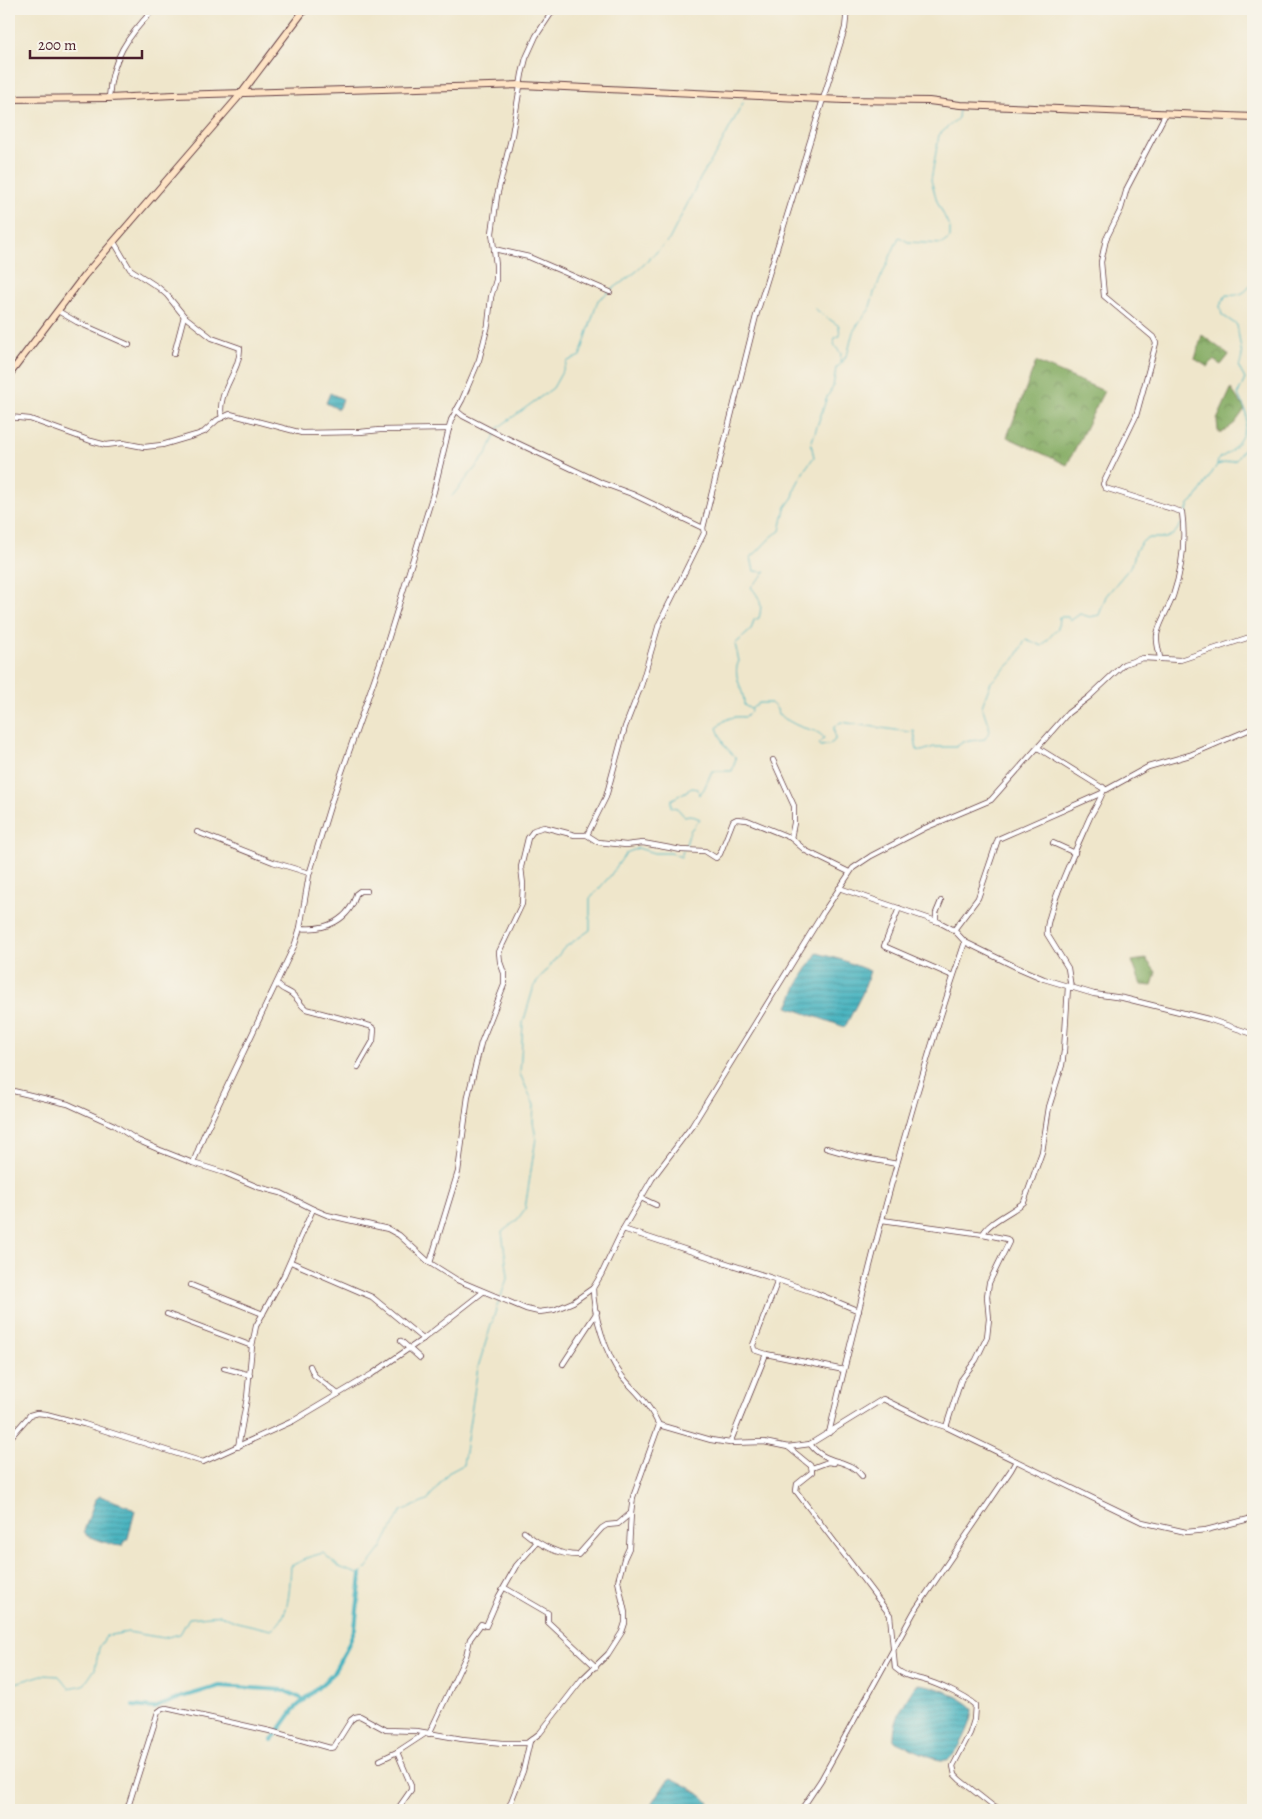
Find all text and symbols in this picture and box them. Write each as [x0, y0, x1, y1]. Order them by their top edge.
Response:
scale bar [30, 28, 142, 60]
text: 200 m [38, 35, 77, 55]

